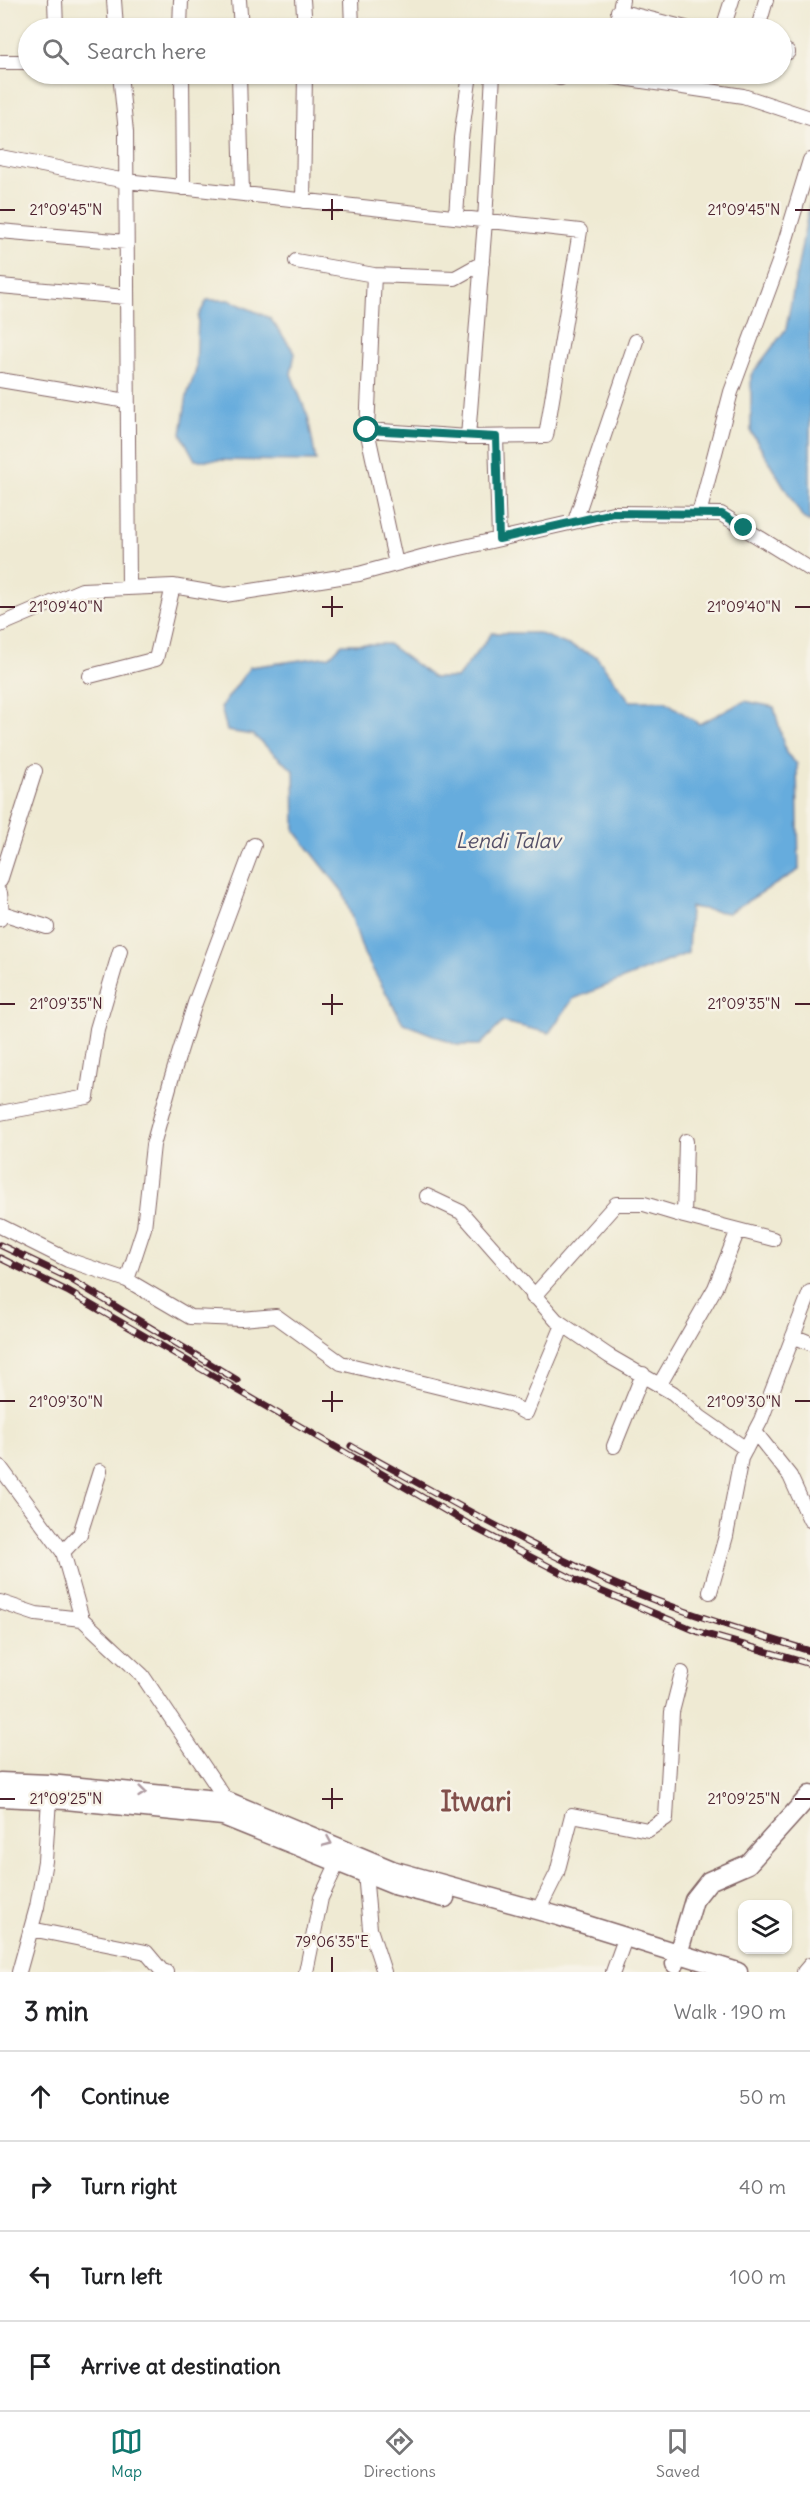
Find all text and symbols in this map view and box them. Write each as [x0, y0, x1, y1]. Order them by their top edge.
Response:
search box [18, 18, 792, 84]
icon: search [39, 35, 72, 68]
text: Search here [87, 37, 206, 65]
text: 21°09'45"N [30, 200, 102, 219]
text: 21°09'45"N [708, 200, 780, 219]
route start [353, 416, 379, 442]
route end [730, 514, 756, 540]
text: 21°09'40"N [29, 597, 103, 616]
text: 21°09'40"N [707, 597, 781, 616]
water label: Lendi Talav [456, 827, 563, 854]
text: 21°09'35"N [29, 994, 103, 1013]
text: 21°09'35"N [707, 994, 781, 1013]
text: 21°09'30"N [29, 1392, 103, 1411]
text: 21°09'30"N [707, 1392, 781, 1411]
one-way arrow [137, 1785, 147, 1798]
district label: Itwari [440, 1785, 512, 1818]
text: 21°09'25"N [30, 1789, 102, 1808]
text: 21°09'25"N [708, 1789, 780, 1808]
one-way arrow [322, 1835, 333, 1847]
map controls [738, 1900, 792, 1954]
button: layers [738, 1900, 792, 1954]
text: 79°06'35"E [295, 1932, 369, 1951]
text: 3 min [24, 1995, 89, 2028]
text: Walk · 190 m [674, 1999, 786, 2024]
icon: ahead [24, 2080, 57, 2113]
text: Continue [81, 2082, 170, 2110]
text: 50 m [739, 2084, 786, 2109]
icon: right [24, 2170, 57, 2203]
text: Turn right [81, 2172, 177, 2200]
text: 40 m [739, 2174, 786, 2199]
icon: left [24, 2260, 57, 2293]
text: Turn left [81, 2262, 162, 2290]
text: 100 m [729, 2264, 786, 2289]
icon: arrive [24, 2350, 57, 2383]
text: Arrive at destination [81, 2352, 281, 2380]
tab: Map [110, 2425, 143, 2481]
tab: Directions [363, 2425, 436, 2481]
tab: Saved [656, 2425, 700, 2481]

